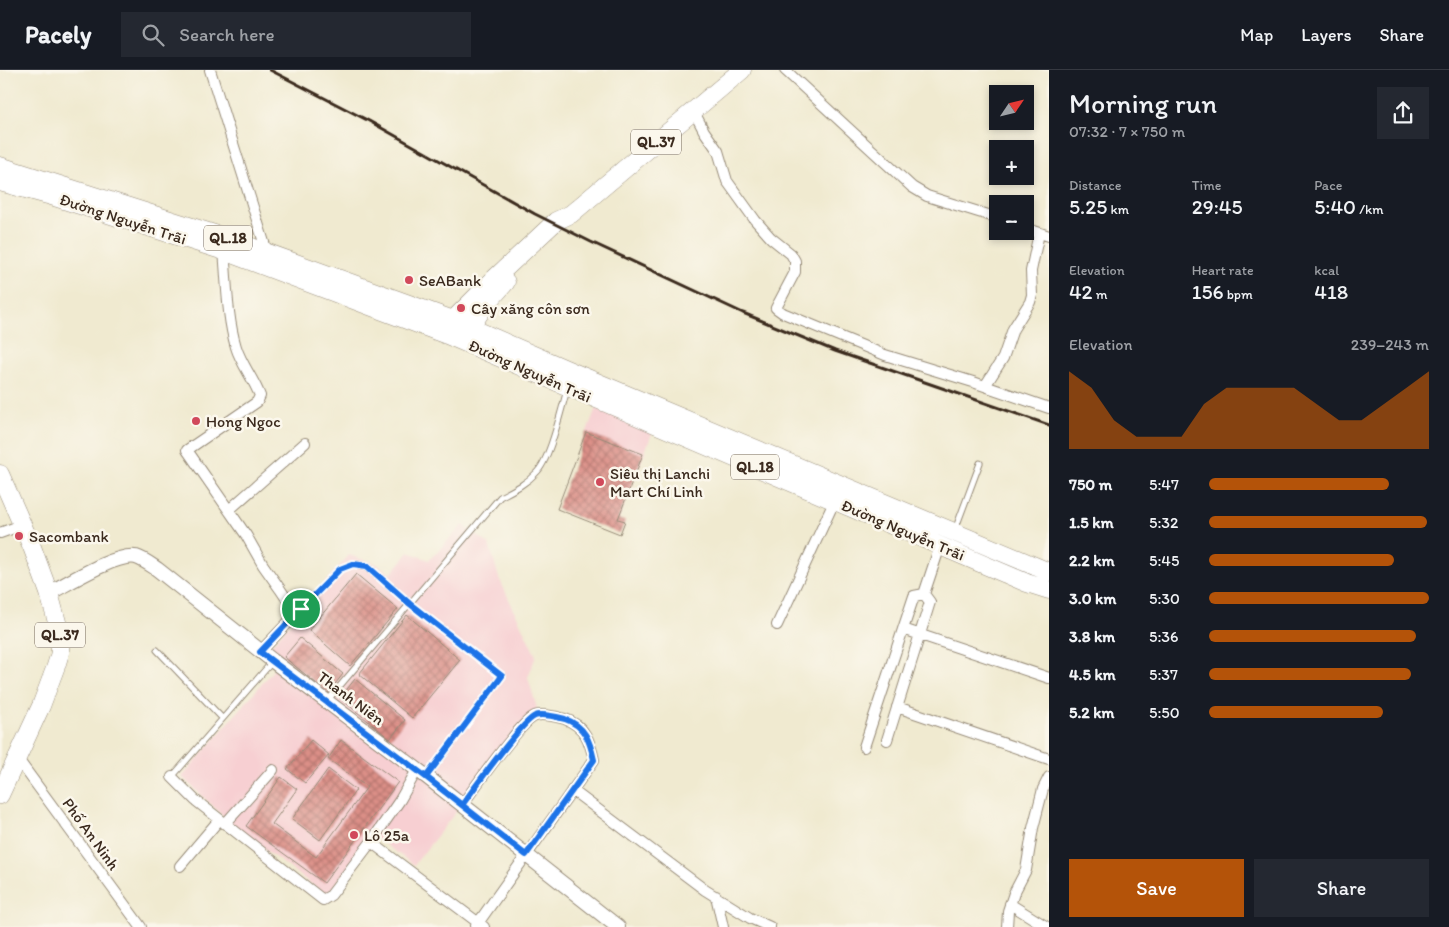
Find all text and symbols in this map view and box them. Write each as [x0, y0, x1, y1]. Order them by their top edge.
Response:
search box [121, 12, 471, 57]
text: Pacely [25, 20, 91, 49]
icon: search [139, 21, 167, 49]
text: Search here [179, 23, 275, 46]
text: Map [1240, 24, 1273, 46]
text: Layers [1301, 24, 1351, 46]
text: Share [1379, 24, 1424, 46]
north arrow [989, 85, 1034, 130]
map controls [989, 85, 1034, 240]
text: Morning run [1069, 86, 1217, 120]
button: share [1377, 87, 1429, 139]
text: 07:32 · 7 × 750 m [1069, 122, 1185, 141]
road number: QL.37 [631, 130, 681, 154]
button: + [989, 140, 1034, 185]
text: Distance [1069, 177, 1121, 194]
text: Time [1192, 177, 1222, 194]
text: Pace [1314, 177, 1342, 194]
street label: Đường Nguyễn Trãi [57, 190, 189, 248]
text: 5.25 [1069, 194, 1107, 219]
text: 29:45 [1192, 194, 1242, 219]
text: 5:40 [1314, 194, 1356, 219]
button: − [989, 195, 1034, 240]
text: km [1107, 201, 1129, 218]
text: /km [1356, 201, 1384, 218]
road number: QL.18 [204, 226, 252, 250]
text: Elevation [1069, 262, 1125, 279]
text: Heart rate [1192, 262, 1254, 279]
text: kcal [1314, 262, 1339, 279]
place label: SeABank [419, 271, 481, 290]
marker: SeABank [403, 274, 415, 286]
text: 42 [1069, 279, 1093, 304]
text: 156 [1192, 279, 1224, 304]
text: 418 [1314, 279, 1348, 304]
text: m [1093, 286, 1108, 303]
text: bpm [1224, 286, 1253, 303]
place label: Cây xăng côn sơn [471, 299, 590, 318]
marker: Cây xăng côn sơn [455, 302, 467, 314]
street label: Đường Nguyễn Trãi [466, 335, 594, 407]
text: Elevation [1069, 335, 1133, 354]
text: 239–243 m [1351, 335, 1429, 354]
place label: Hong Ngoc [206, 412, 281, 431]
marker: Hong Ngoc [190, 415, 202, 427]
road number: QL.18 [731, 454, 779, 480]
place label: Siêu thị Lanchi Mart Chí Linh [610, 464, 710, 501]
text: 750 m [1069, 475, 1112, 494]
text: 5:47 [1149, 475, 1179, 494]
marker: Siêu thị Lanchi Mart Chí Linh [594, 476, 606, 488]
street label: Đường Nguyễn Trãi [838, 495, 968, 565]
text: 1.5 km [1069, 513, 1114, 532]
text: 5:32 [1149, 513, 1178, 532]
place label: Sacombank [29, 527, 109, 546]
marker: Sacombank [13, 530, 25, 542]
text: 2.2 km [1069, 551, 1115, 570]
text: 5:45 [1149, 551, 1179, 570]
pin [280, 588, 322, 630]
text: 3.0 km [1069, 589, 1116, 608]
text: 5:30 [1149, 589, 1180, 608]
icon: arrive [287, 595, 315, 623]
road number: QL.37 [35, 622, 85, 648]
text: 3.8 km [1069, 627, 1115, 646]
text: 5:36 [1149, 627, 1179, 646]
text: 4.5 km [1069, 665, 1116, 684]
text: 5:37 [1149, 665, 1178, 684]
street label: Thanh Niên [314, 667, 388, 729]
text: 5.2 km [1069, 703, 1115, 722]
text: 5:50 [1149, 703, 1180, 722]
street label: Phố An Ninh [59, 794, 124, 874]
place label: Lô 25a [364, 826, 410, 845]
marker: Lô 25a [348, 829, 360, 841]
button: Save [1069, 859, 1244, 917]
button: Share [1254, 859, 1429, 917]

